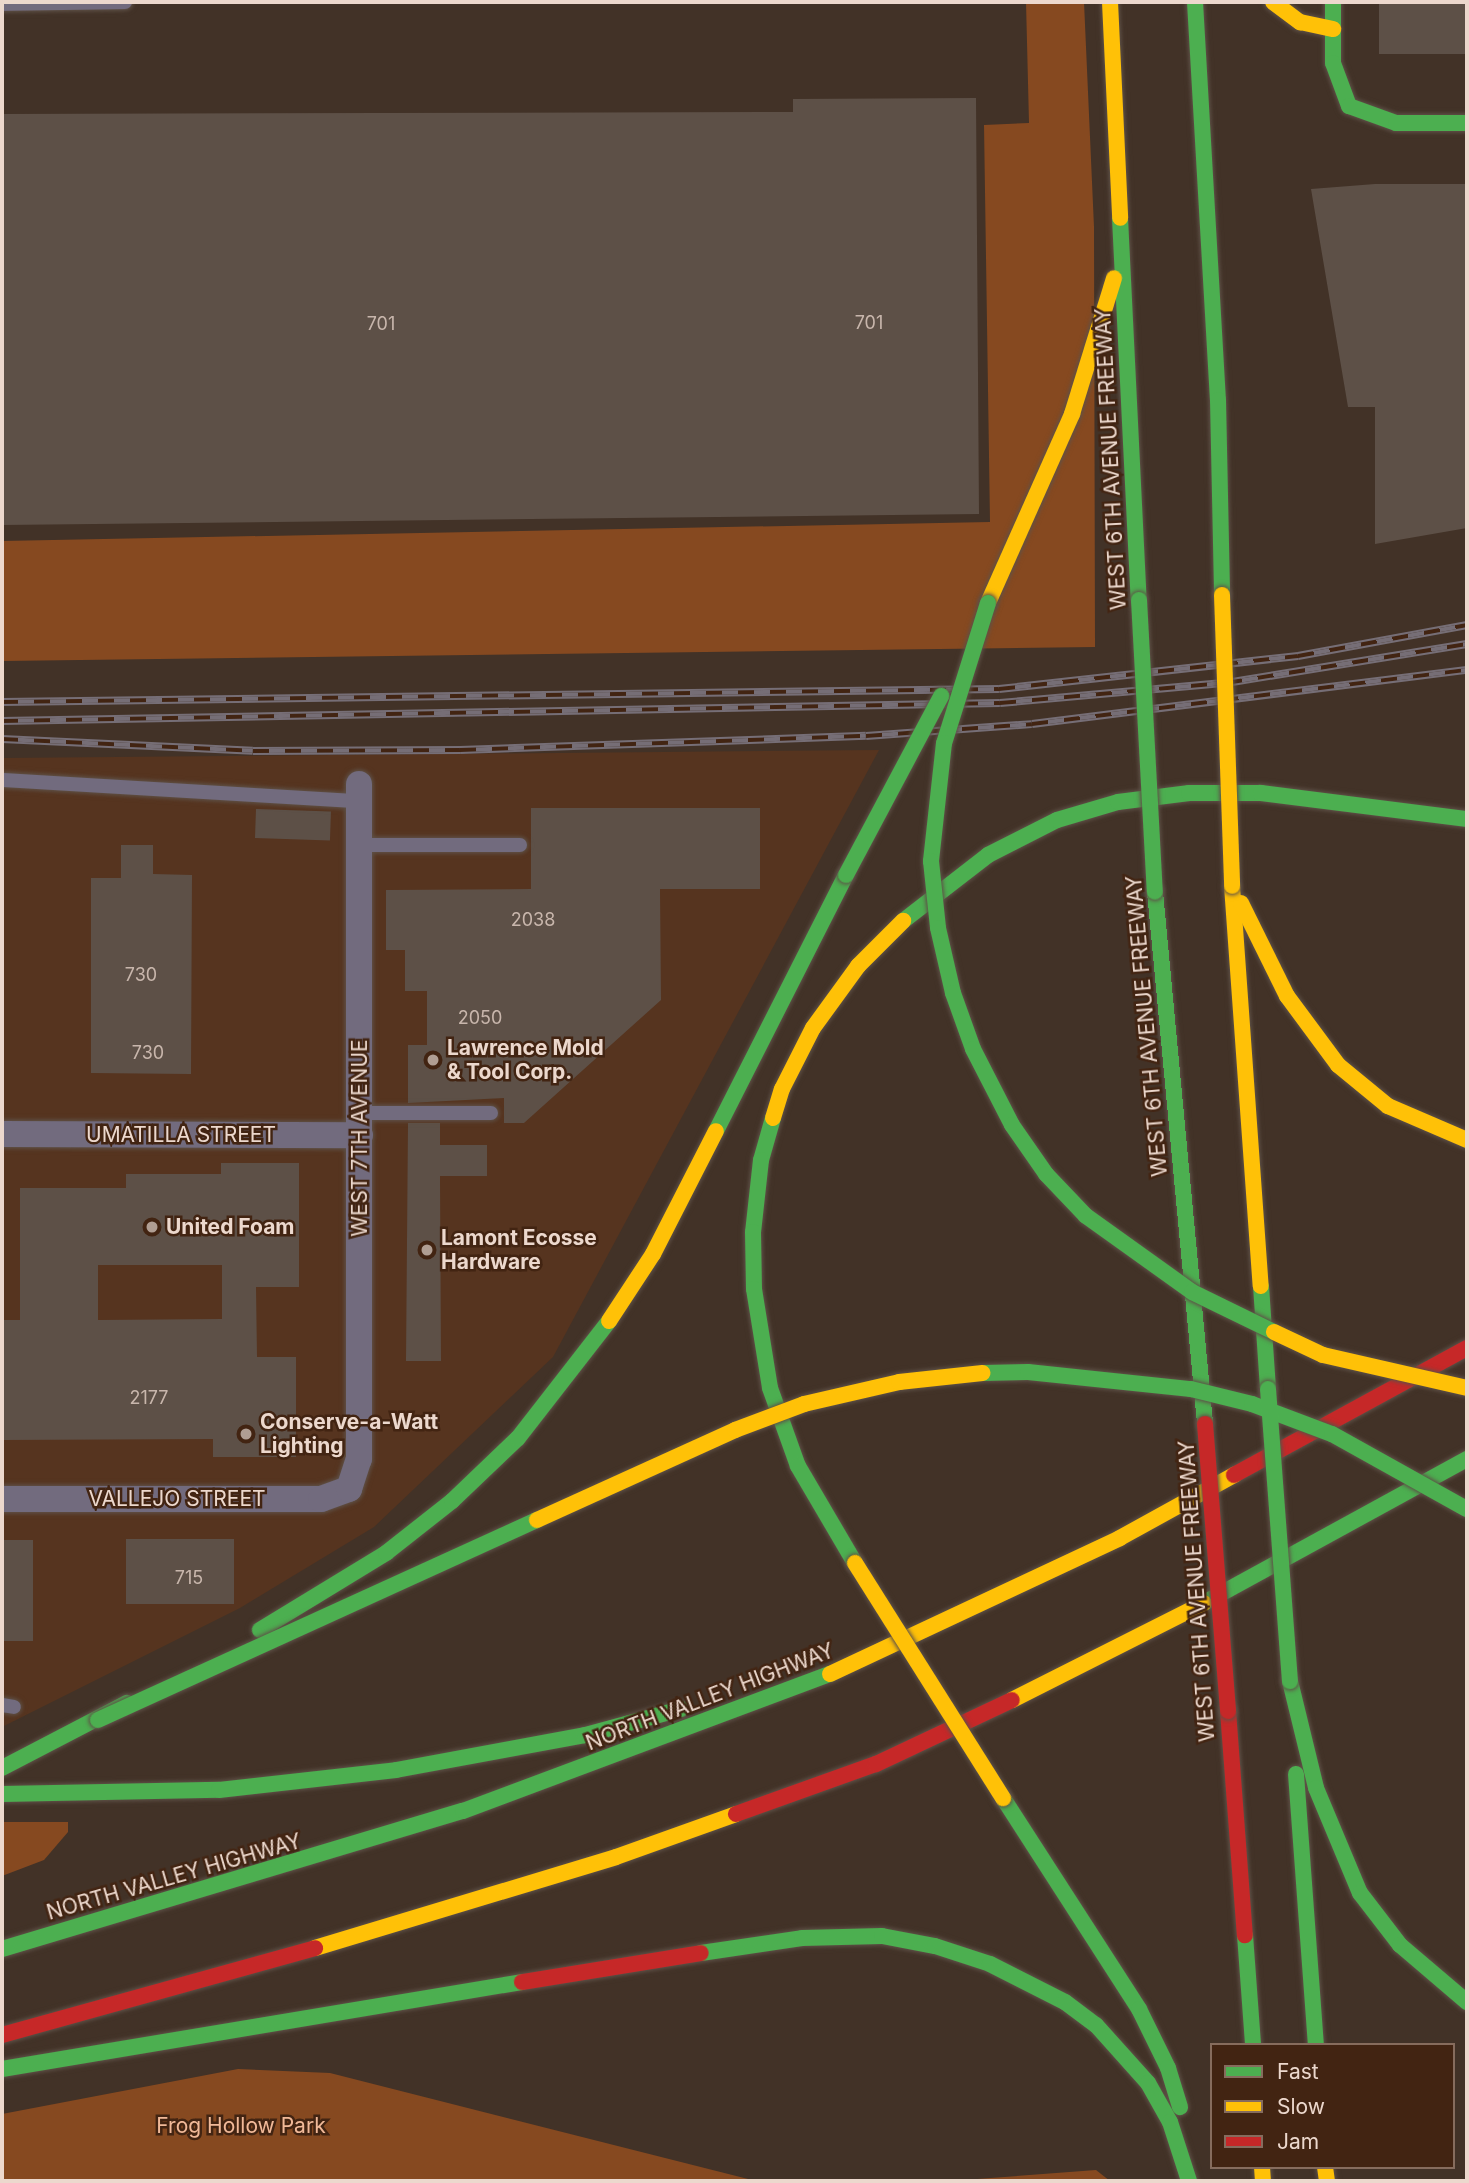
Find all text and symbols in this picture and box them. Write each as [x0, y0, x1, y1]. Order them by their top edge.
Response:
street label: WEST 6TH AVENUE FREEWAY [1091, 307, 1131, 611]
house number: 701 [855, 312, 883, 334]
house number: 701 [367, 313, 395, 335]
street label: WEST 6TH AVENUE FREEWAY [1121, 874, 1173, 1178]
house number: 2038 [511, 909, 555, 931]
house number: 730 [125, 964, 157, 986]
house number: 2050 [458, 1007, 502, 1029]
place label: Lawrence Mold & Tool Corp. [447, 1035, 604, 1085]
street label: WEST 7TH AVENUE [347, 1039, 373, 1237]
house number: 730 [132, 1042, 164, 1064]
marker: Lawrence Mold & Tool Corp. [425, 1052, 441, 1068]
street label: UMATILLA STREET [86, 1122, 276, 1148]
place label: United Foam [166, 1214, 295, 1240]
marker: United Foam [144, 1219, 160, 1235]
place label: Lamont Ecosse Hardware [441, 1225, 597, 1275]
marker: Lamont Ecosse Hardware [419, 1242, 435, 1258]
house number: 2177 [129, 1387, 169, 1409]
place label: Conserve-a-Watt Lighting [260, 1409, 438, 1459]
marker: Conserve-a-Watt Lighting [238, 1426, 254, 1442]
street label: WEST 6TH AVENUE FREEWAY [1174, 1439, 1220, 1743]
street label: VALLEJO STREET [88, 1486, 266, 1512]
house number: 715 [175, 1567, 203, 1589]
street label: NORTH VALLEY HIGHWAY [582, 1638, 838, 1756]
street label: NORTH VALLEY HIGHWAY [44, 1829, 304, 1925]
legend [1210, 2043, 1455, 2169]
text: Fast [1277, 2059, 1319, 2084]
text: Slow [1277, 2094, 1325, 2119]
park label: Frog Hollow Park [156, 2113, 326, 2139]
text: Jam [1277, 2129, 1319, 2154]

